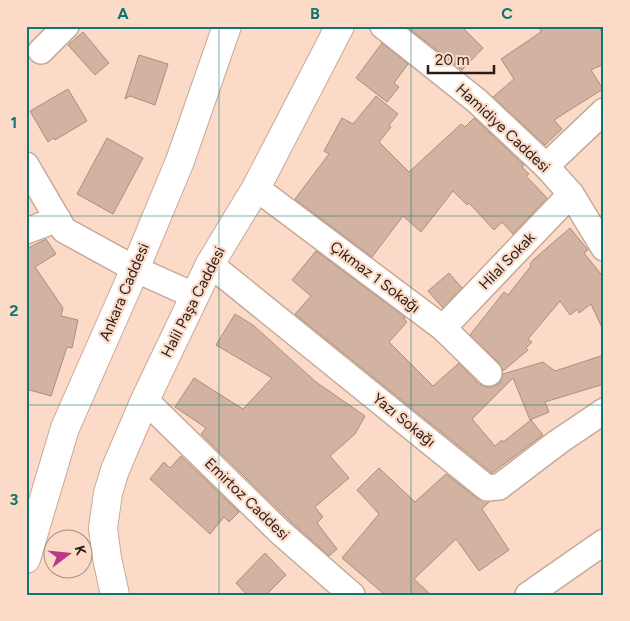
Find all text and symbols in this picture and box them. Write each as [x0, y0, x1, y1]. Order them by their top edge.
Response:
text: A [117, 4, 129, 23]
text: B [310, 4, 320, 23]
text: C [501, 4, 513, 23]
scale bar [428, 42, 494, 74]
text: 20 m [435, 51, 469, 69]
street label: Hamidiye Caddesi [452, 80, 554, 176]
text: 1 [11, 113, 17, 132]
street label: Hilal Sokak [475, 228, 539, 293]
street label: Çıkmaz 1 Sokağı [326, 237, 424, 317]
street label: Ankara Caddesi [95, 240, 153, 344]
street label: Halil Paşa Caddesi [157, 244, 229, 360]
text: 2 [9, 301, 19, 320]
street label: Yazı Sokağı [369, 389, 439, 451]
street label: Emirtoz Caddesi [201, 454, 293, 544]
text: 3 [10, 490, 19, 509]
north arrow [42, 528, 92, 578]
text: K [71, 544, 90, 558]

